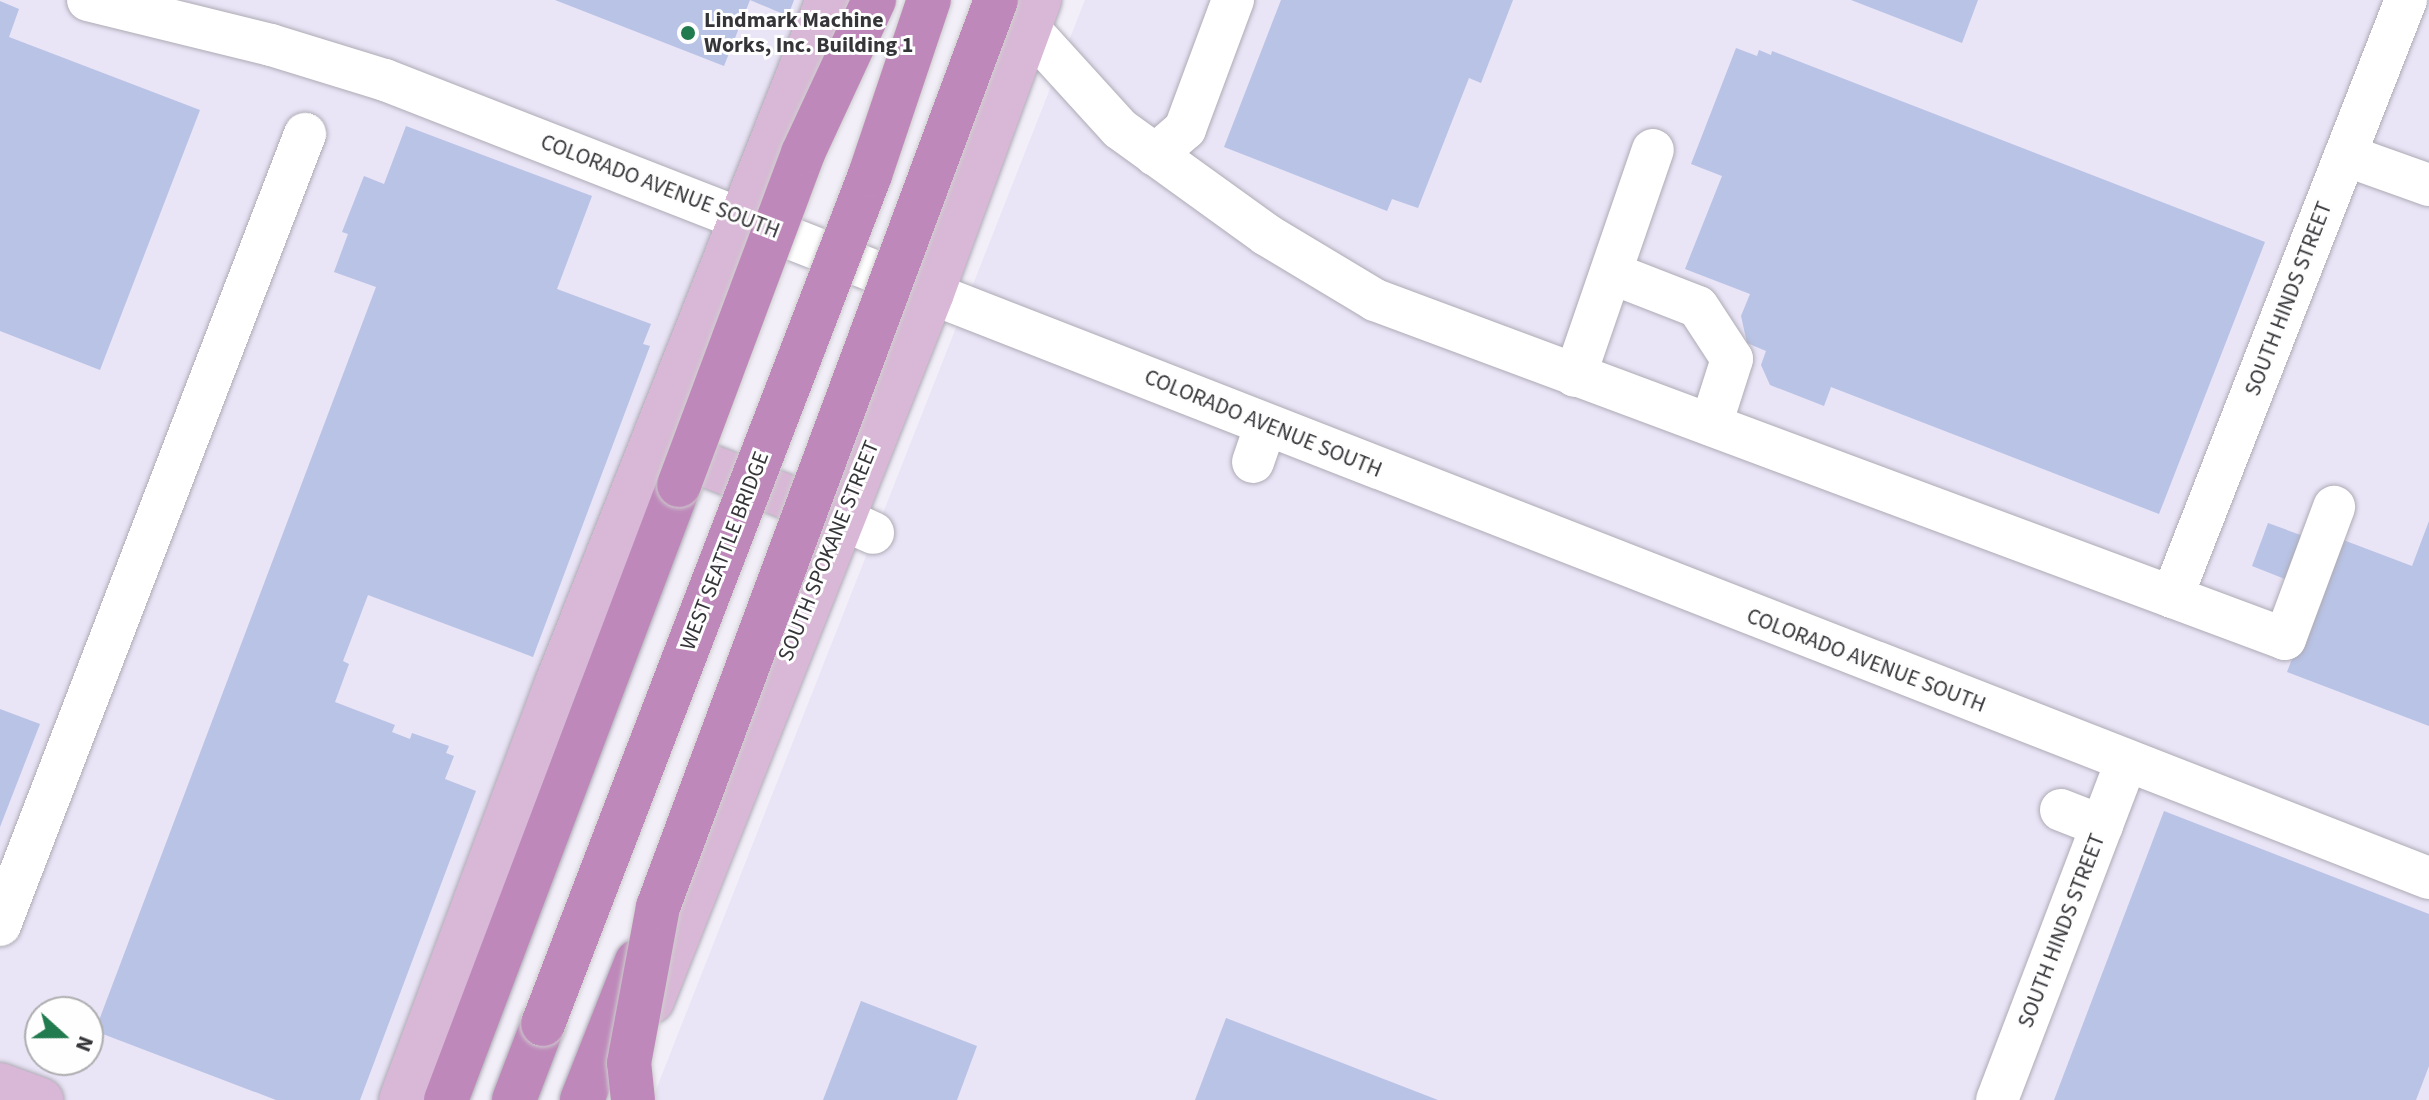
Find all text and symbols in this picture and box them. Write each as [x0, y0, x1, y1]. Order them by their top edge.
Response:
place label: Lindmark Machine Works, Inc. Building 1 [704, 7, 913, 58]
marker: Lindmark Machine Works, Inc. Building 1 [679, 24, 697, 42]
street label: COLORADO AVENUE SOUTH [537, 129, 783, 245]
street label: SOUTH HINDS STREET [2240, 198, 2338, 400]
street label: COLORADO AVENUE SOUTH [1140, 364, 1386, 484]
street label: SOUTH SPOKANE STREET [773, 437, 885, 665]
street label: WEST SEATTLE BRIDGE [675, 448, 775, 654]
street label: COLORADO AVENUE SOUTH [1743, 603, 1989, 719]
street label: SOUTH HINDS STREET [2013, 830, 2111, 1032]
north arrow [24, 996, 104, 1076]
text: N [67, 1031, 102, 1056]

